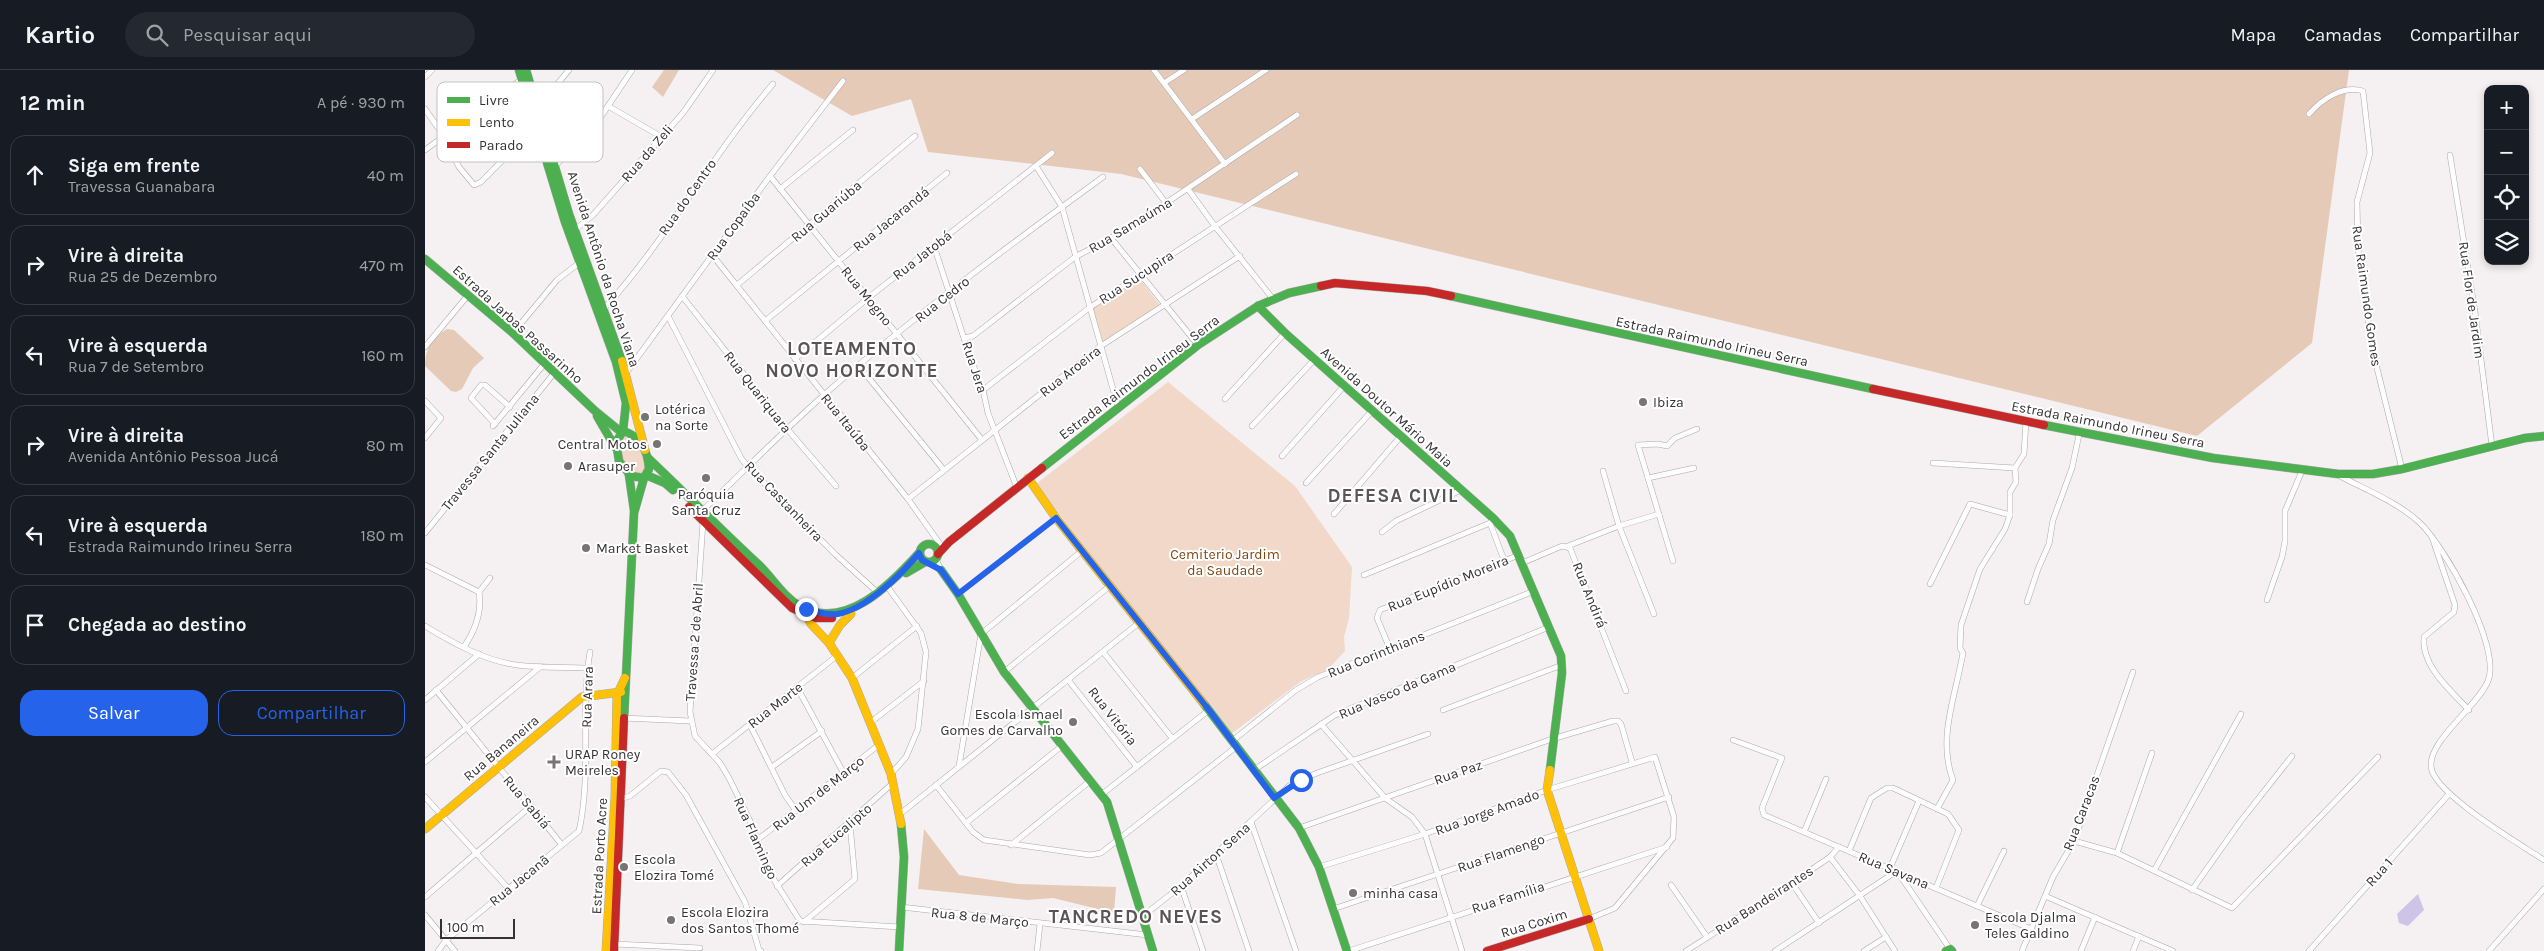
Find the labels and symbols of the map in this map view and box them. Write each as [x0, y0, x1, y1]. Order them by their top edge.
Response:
legend [437, 82, 603, 162]
text: Livre [479, 92, 509, 109]
text: Lento [479, 114, 514, 131]
street label: Rua da Zeli [618, 121, 677, 186]
text: Parado [479, 137, 523, 154]
street label: Rua do Centro [655, 156, 720, 239]
street label: Avenida Antônio da Rocha Viana [564, 169, 643, 369]
street label: Rua Guariúba [788, 177, 865, 246]
street label: Rua Jacarandá [850, 183, 933, 255]
street label: Rua Copaíba [703, 189, 764, 264]
street label: Rua Samaúma [1085, 194, 1175, 257]
street label: Rua Raimundo Gomes [2348, 225, 2385, 368]
street label: Rua Jatobá [889, 227, 955, 284]
street label: Rua Flor de Jardim [2455, 240, 2488, 360]
street label: Rua Sucupira [1096, 247, 1177, 308]
street label: Estrada Jarbas Passarinho [449, 261, 586, 387]
street label: Rua Mogno [837, 263, 896, 329]
street label: Rua Cedro [912, 273, 973, 326]
street label: Estrada Raimundo Irineu Serra [1056, 312, 1223, 443]
street label: Estrada Raimundo Irineu Serra [1614, 313, 1810, 370]
district label: LOTEAMENTO NOVO HORIZONTE [765, 338, 939, 382]
street label: Rua Jera [958, 339, 991, 395]
street label: Rua Aroeira [1036, 342, 1104, 401]
street label: Avenida Doutor Mário Maia [1317, 344, 1456, 471]
street label: Rua Quariquara [720, 348, 795, 437]
street label: Travessa Santa Juliana [438, 390, 543, 514]
street label: Rua Itaúba [817, 390, 874, 455]
place label: Ibiza [1653, 394, 1684, 411]
marker: Ibiza [1637, 396, 1649, 408]
street label: Estrada Raimundo Irineu Serra [2010, 397, 2206, 452]
place label: Lotérica na Sorte [655, 401, 708, 434]
marker: Lotérica na Sorte [639, 411, 651, 423]
place label: Central Motos [558, 436, 647, 453]
marker: Central Motos [651, 438, 663, 450]
street label: Rua Castanheira [741, 457, 826, 545]
place label: Arasuper [578, 458, 636, 475]
marker: Arasuper [562, 460, 574, 472]
marker: Paróquia Santa Cruz [700, 472, 712, 484]
district label: DEFESA CIVIL [1328, 485, 1458, 507]
place label: Paróquia Santa Cruz [671, 486, 741, 519]
place label: Market Basket [596, 540, 688, 557]
marker: Market Basket [580, 542, 592, 554]
park label: Cemiterio Jardim da Saudade [1170, 546, 1280, 579]
street label: Rua Eupídio Moreira [1385, 551, 1511, 615]
street label: Rua Andirá [1569, 560, 1610, 631]
street label: Travessa 2 de Abril [682, 582, 707, 702]
route end [795, 598, 818, 621]
street label: Rua Corinthians [1325, 627, 1427, 682]
street label: Rua Vasco da Gama [1336, 658, 1458, 723]
street label: Rua Arara [578, 666, 597, 728]
street label: Rua Marte [744, 679, 806, 732]
street label: Rua Vitória [1084, 683, 1141, 749]
place label: Escola Ismael Gomes de Carvalho [940, 706, 1063, 739]
street label: Rua Bananeira [460, 712, 542, 785]
marker: Escola Ismael Gomes de Carvalho [1067, 716, 1079, 728]
place label: URAP Roney Meireles [565, 746, 641, 779]
street label: Rua Um de Março [769, 752, 868, 835]
marker: URAP Roney Meireles [547, 755, 561, 769]
street label: Rua Paz [1432, 756, 1485, 789]
route start [1290, 769, 1313, 792]
street label: Rua Sabiá [499, 772, 554, 832]
street label: Rua Caracas [2059, 773, 2104, 853]
street label: Rua Jorge Amado [1433, 786, 1541, 839]
street label: Rua Flamingo [730, 794, 781, 882]
street label: Estrada Porto Acre [588, 797, 611, 915]
street label: Rua Eucalipto [797, 800, 875, 871]
street label: Rua Airton Sena [1167, 819, 1254, 900]
street label: Rua Flamengo [1455, 831, 1547, 876]
street label: Rua Savana [1856, 848, 1932, 893]
street label: Rua Jacanã [486, 851, 553, 910]
place label: Escola Elozira Tomé [634, 851, 714, 884]
street label: Rua 1 [2362, 854, 2397, 890]
marker: Escola Elozira Tomé [618, 861, 630, 873]
street label: Rua Bandeirantes [1712, 862, 1817, 938]
street label: Rua Família [1469, 878, 1547, 917]
place label: minha casa [1363, 885, 1438, 902]
marker: minha casa [1347, 887, 1359, 899]
place label: Escola Elozira dos Santos Thomé [681, 904, 799, 937]
street label: Rua 8 de Março [930, 904, 1030, 931]
street label: Rua Coxim [1499, 905, 1570, 942]
district label: TANCREDO NEVES [1049, 906, 1223, 928]
place label: Escola Djalma Teles Galdino [1985, 909, 2076, 942]
marker: Escola Elozira dos Santos Thomé [665, 914, 677, 926]
scale bar [440, 916, 515, 939]
marker: Escola Djalma Teles Galdino [1969, 919, 1981, 931]

